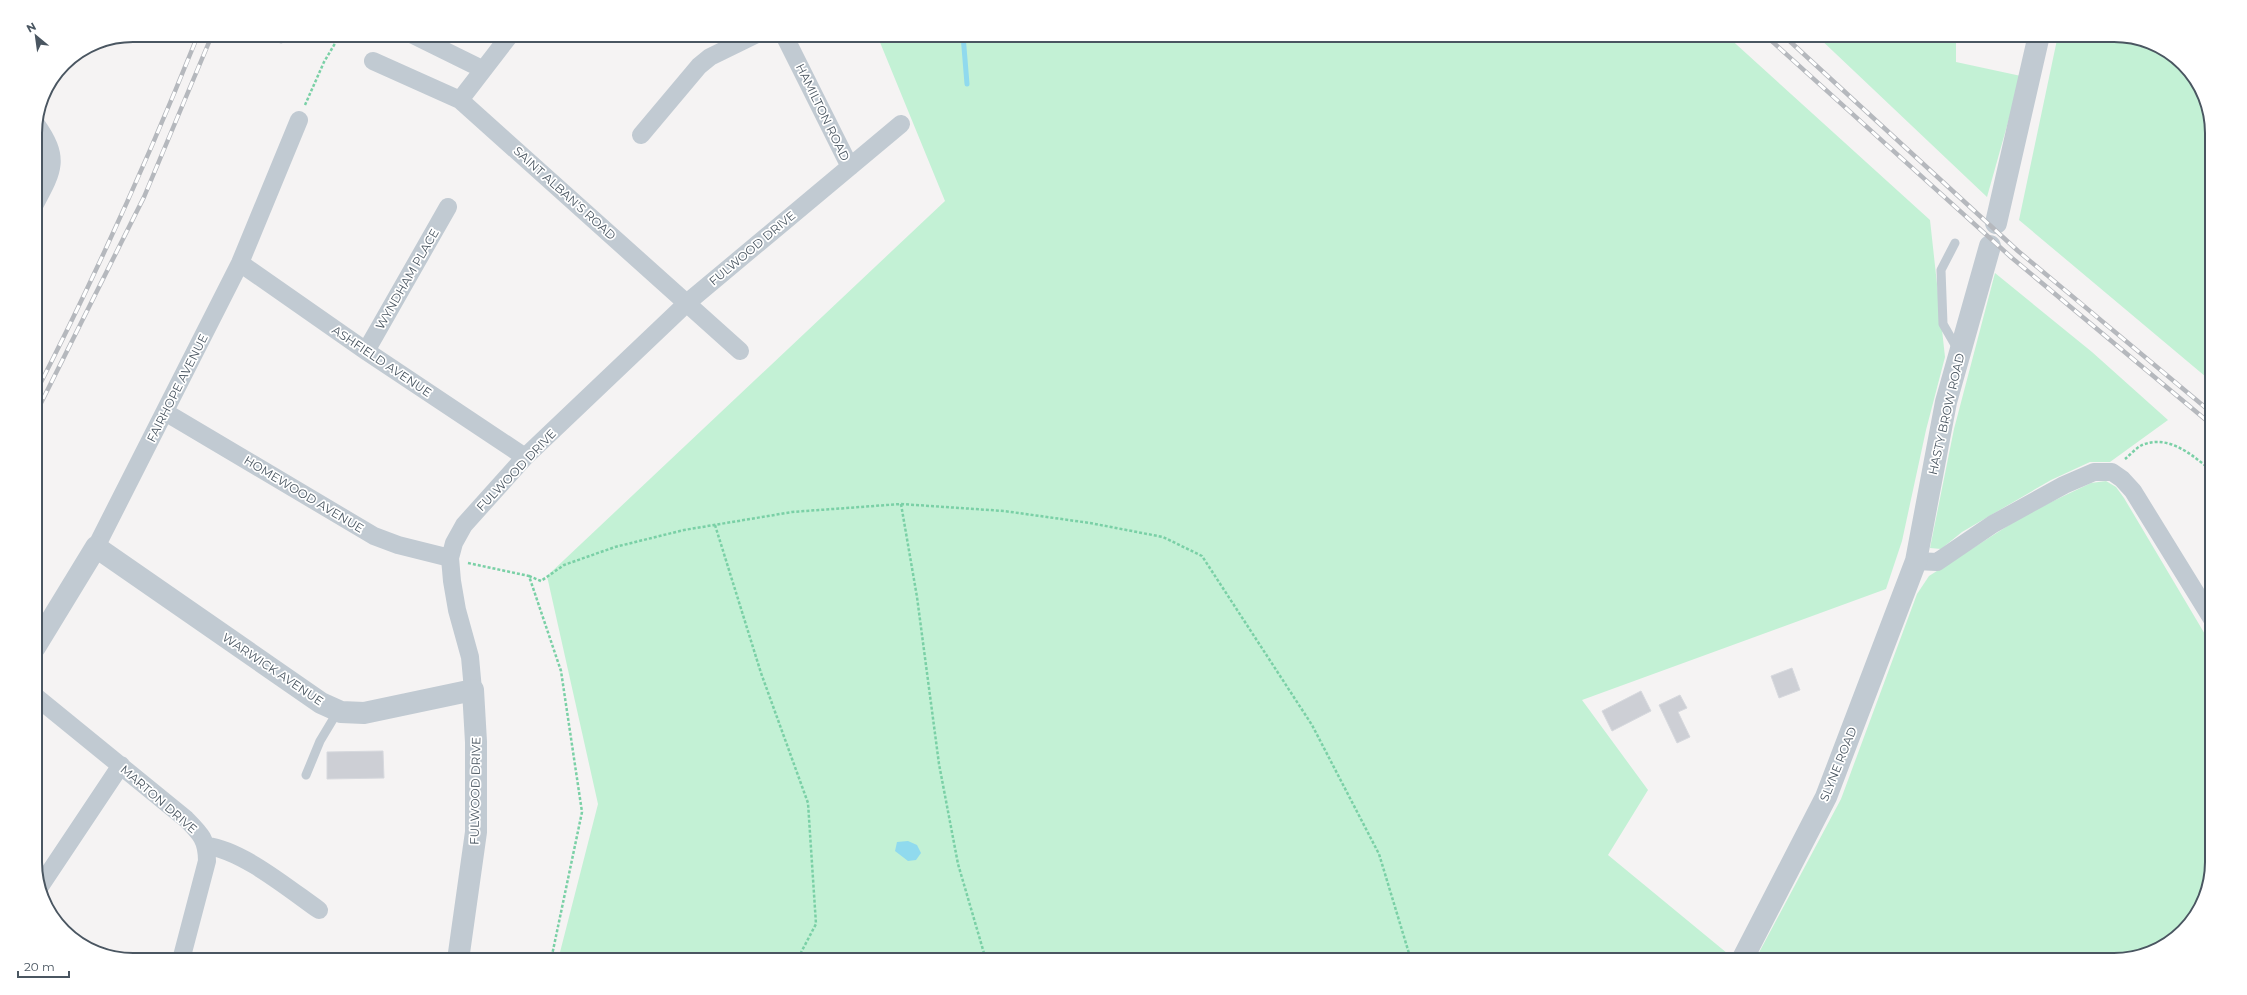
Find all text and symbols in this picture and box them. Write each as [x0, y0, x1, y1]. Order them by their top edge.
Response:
north arrow [16, 16, 56, 56]
text: N [24, 19, 38, 36]
street label: HAMILTON ROAD [793, 61, 853, 163]
street label: SAINT ALBAN'S ROAD [511, 143, 619, 243]
street label: FULWOOD DRIVE [706, 208, 798, 288]
street label: WYNDHAM PLACE [372, 226, 442, 332]
street label: ASHFIELD AVENUE [329, 322, 435, 400]
street label: FAIRHOPE AVENUE [143, 331, 211, 445]
street label: HASTY BROW ROAD [1925, 352, 1967, 476]
street label: FULWOOD DRIVE [473, 426, 559, 514]
street label: HOMEWOOD AVENUE [241, 452, 367, 536]
street label: WARWICK AVENUE [220, 630, 326, 708]
street label: SLYNE ROAD [1816, 724, 1860, 803]
street label: FULWOOD DRIVE [467, 737, 483, 845]
street label: MARTON DRIVE [118, 762, 200, 836]
scale bar [18, 953, 69, 979]
text: 20 m [24, 959, 55, 974]

